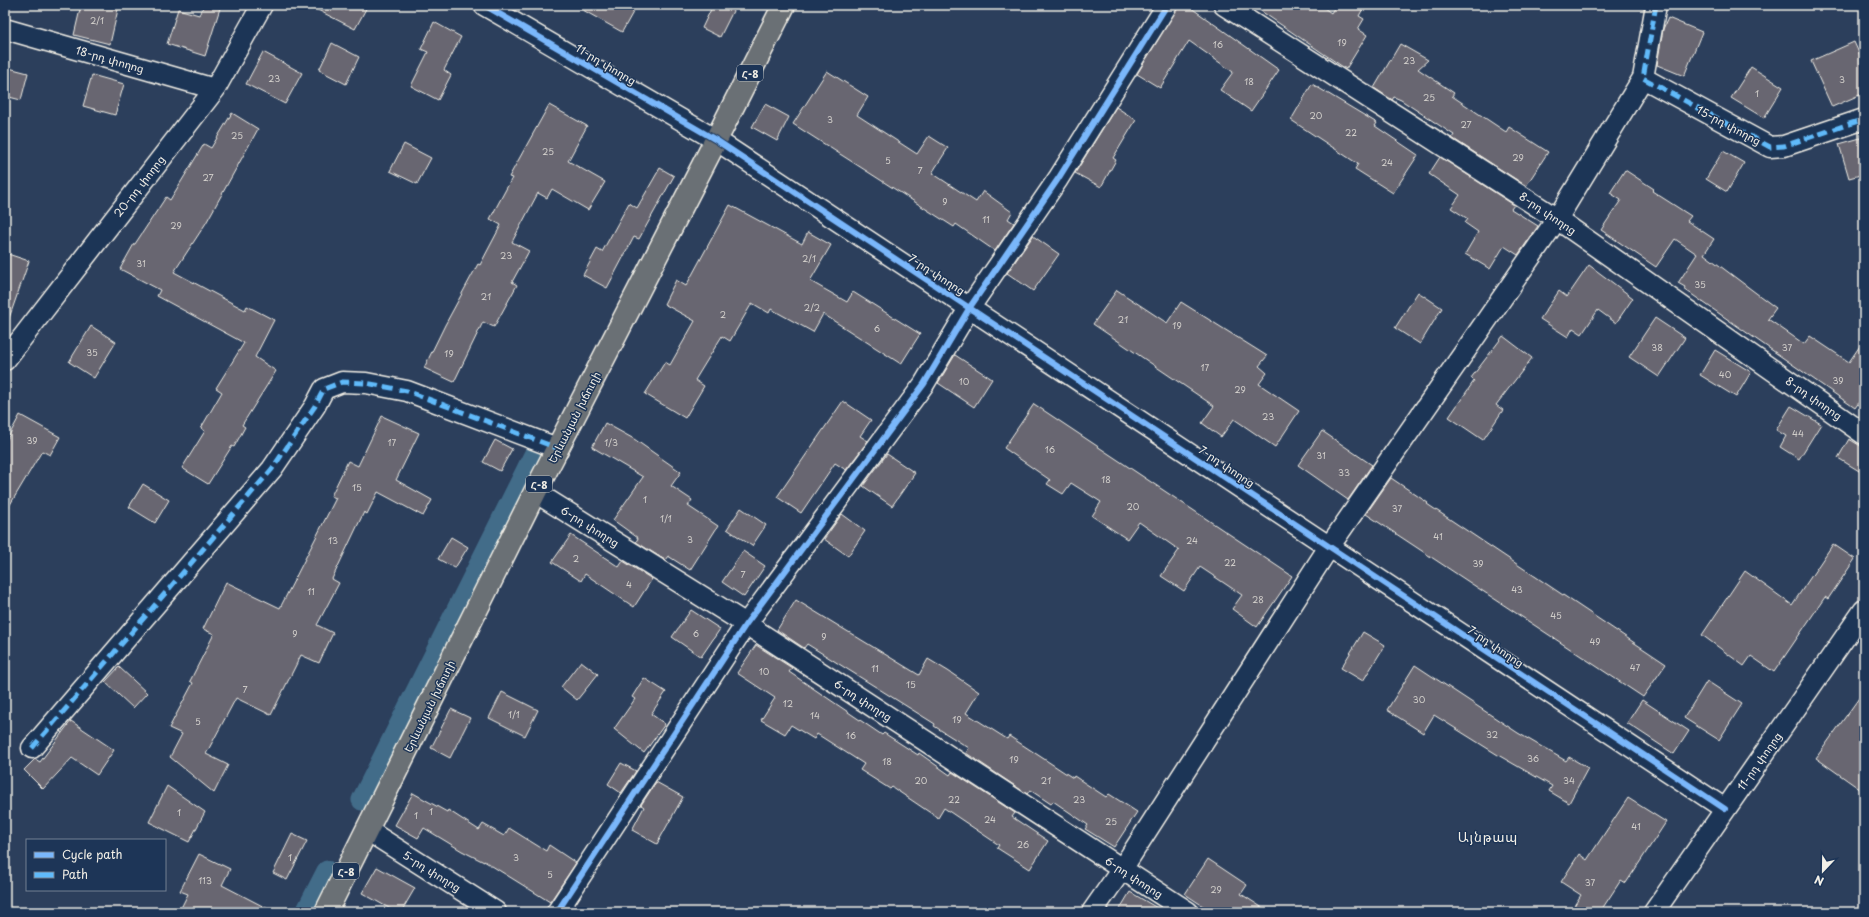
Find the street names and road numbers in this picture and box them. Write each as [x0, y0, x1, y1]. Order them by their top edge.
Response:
street label: 11-րդ փողոց [572, 39, 640, 89]
street label: 18-րդ փողոց [74, 41, 146, 77]
road number: Հ-8 [737, 65, 763, 81]
street label: 15-րդ փողոց [1694, 101, 1764, 149]
street label: 20-րդ փողոց [109, 151, 169, 221]
street label: 8-րդ փողոց [1516, 188, 1580, 238]
street label: 7-րդ փողոց [905, 249, 969, 299]
street label: Երևանյան խճուղի [544, 368, 604, 466]
street label: 8-րդ փողոց [1782, 372, 1846, 424]
street label: 7-րդ փողոց [1195, 441, 1259, 491]
road number: Հ-8 [526, 476, 552, 492]
street label: 6-րդ փողոց [557, 501, 623, 551]
street label: 7-րդ փողոց [1464, 621, 1528, 671]
street label: Երևանյան խճուղի [399, 657, 459, 755]
street label: 6-րդ փողոց [830, 675, 896, 725]
street label: 11-րդ փողոց [1733, 728, 1785, 794]
street label: 5-րդ փողոց [400, 846, 464, 896]
street label: 6-րդ փողոց [1101, 852, 1167, 902]
road number: Հ-8 [333, 863, 359, 879]

